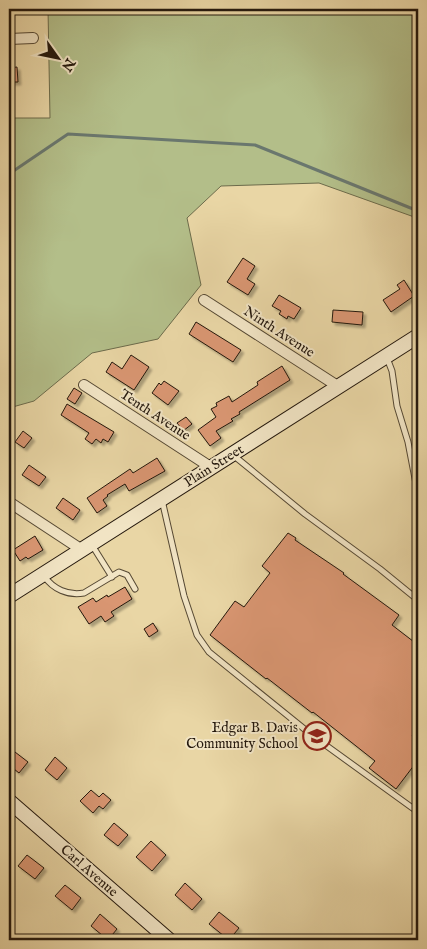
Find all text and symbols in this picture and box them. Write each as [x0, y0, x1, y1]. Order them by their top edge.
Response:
north arrow [32, 32, 82, 82]
text: N [57, 54, 79, 75]
street label: Ninth Avenue [240, 302, 318, 362]
street label: Tenth Avenue [116, 385, 194, 445]
street label: Plain Street [181, 441, 247, 491]
place label: Edgar B. Davis Community School [186, 719, 298, 753]
school or university icon: Edgar B. Davis Community School [302, 721, 332, 751]
street label: Carl Avenue [56, 841, 122, 901]

